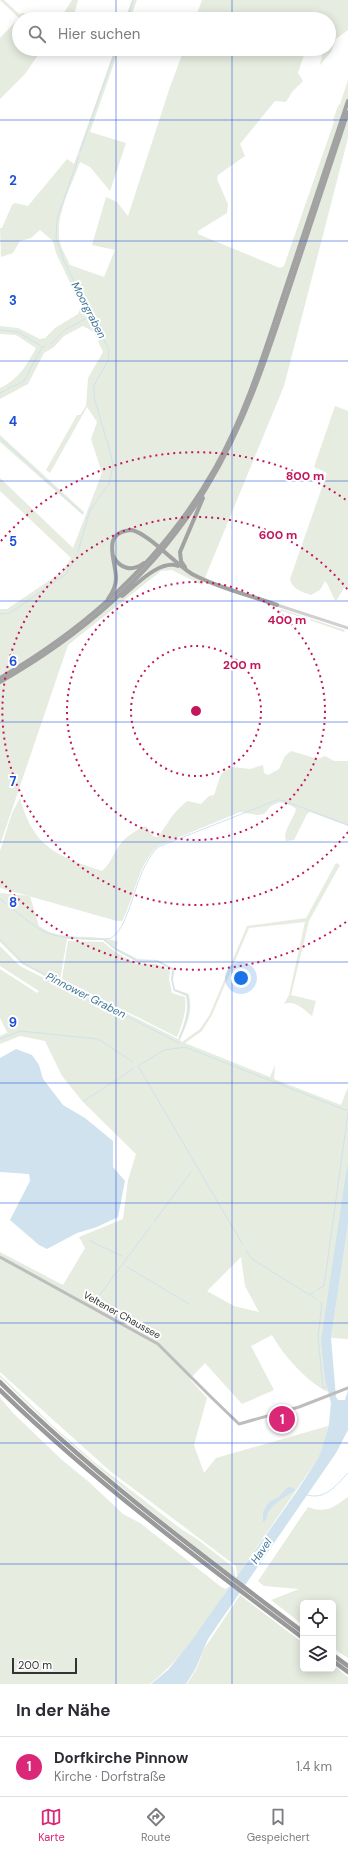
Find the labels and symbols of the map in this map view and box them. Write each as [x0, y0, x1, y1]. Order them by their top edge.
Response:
text: 2 [9, 172, 17, 189]
water label: Moorgraben [69, 279, 109, 341]
text: 3 [9, 292, 17, 309]
text: 4 [9, 413, 17, 430]
text: 800 m [286, 468, 324, 484]
text: 600 m [259, 527, 297, 543]
text: 5 [9, 533, 17, 550]
text: 400 m [268, 612, 306, 628]
text: 6 [9, 653, 17, 670]
text: 200 m [223, 657, 261, 673]
centre of rings [189, 704, 203, 718]
text: 7 [10, 773, 17, 790]
text: 8 [9, 894, 17, 911]
your location [231, 968, 251, 988]
water label: Pinnower Graben [44, 969, 128, 1021]
text: 9 [9, 1014, 17, 1031]
street label: Veltener Chaussee [81, 1288, 163, 1342]
pin: 1 [269, 1404, 295, 1434]
water label: Havel [247, 1535, 275, 1566]
scale bar [12, 1656, 77, 1675]

